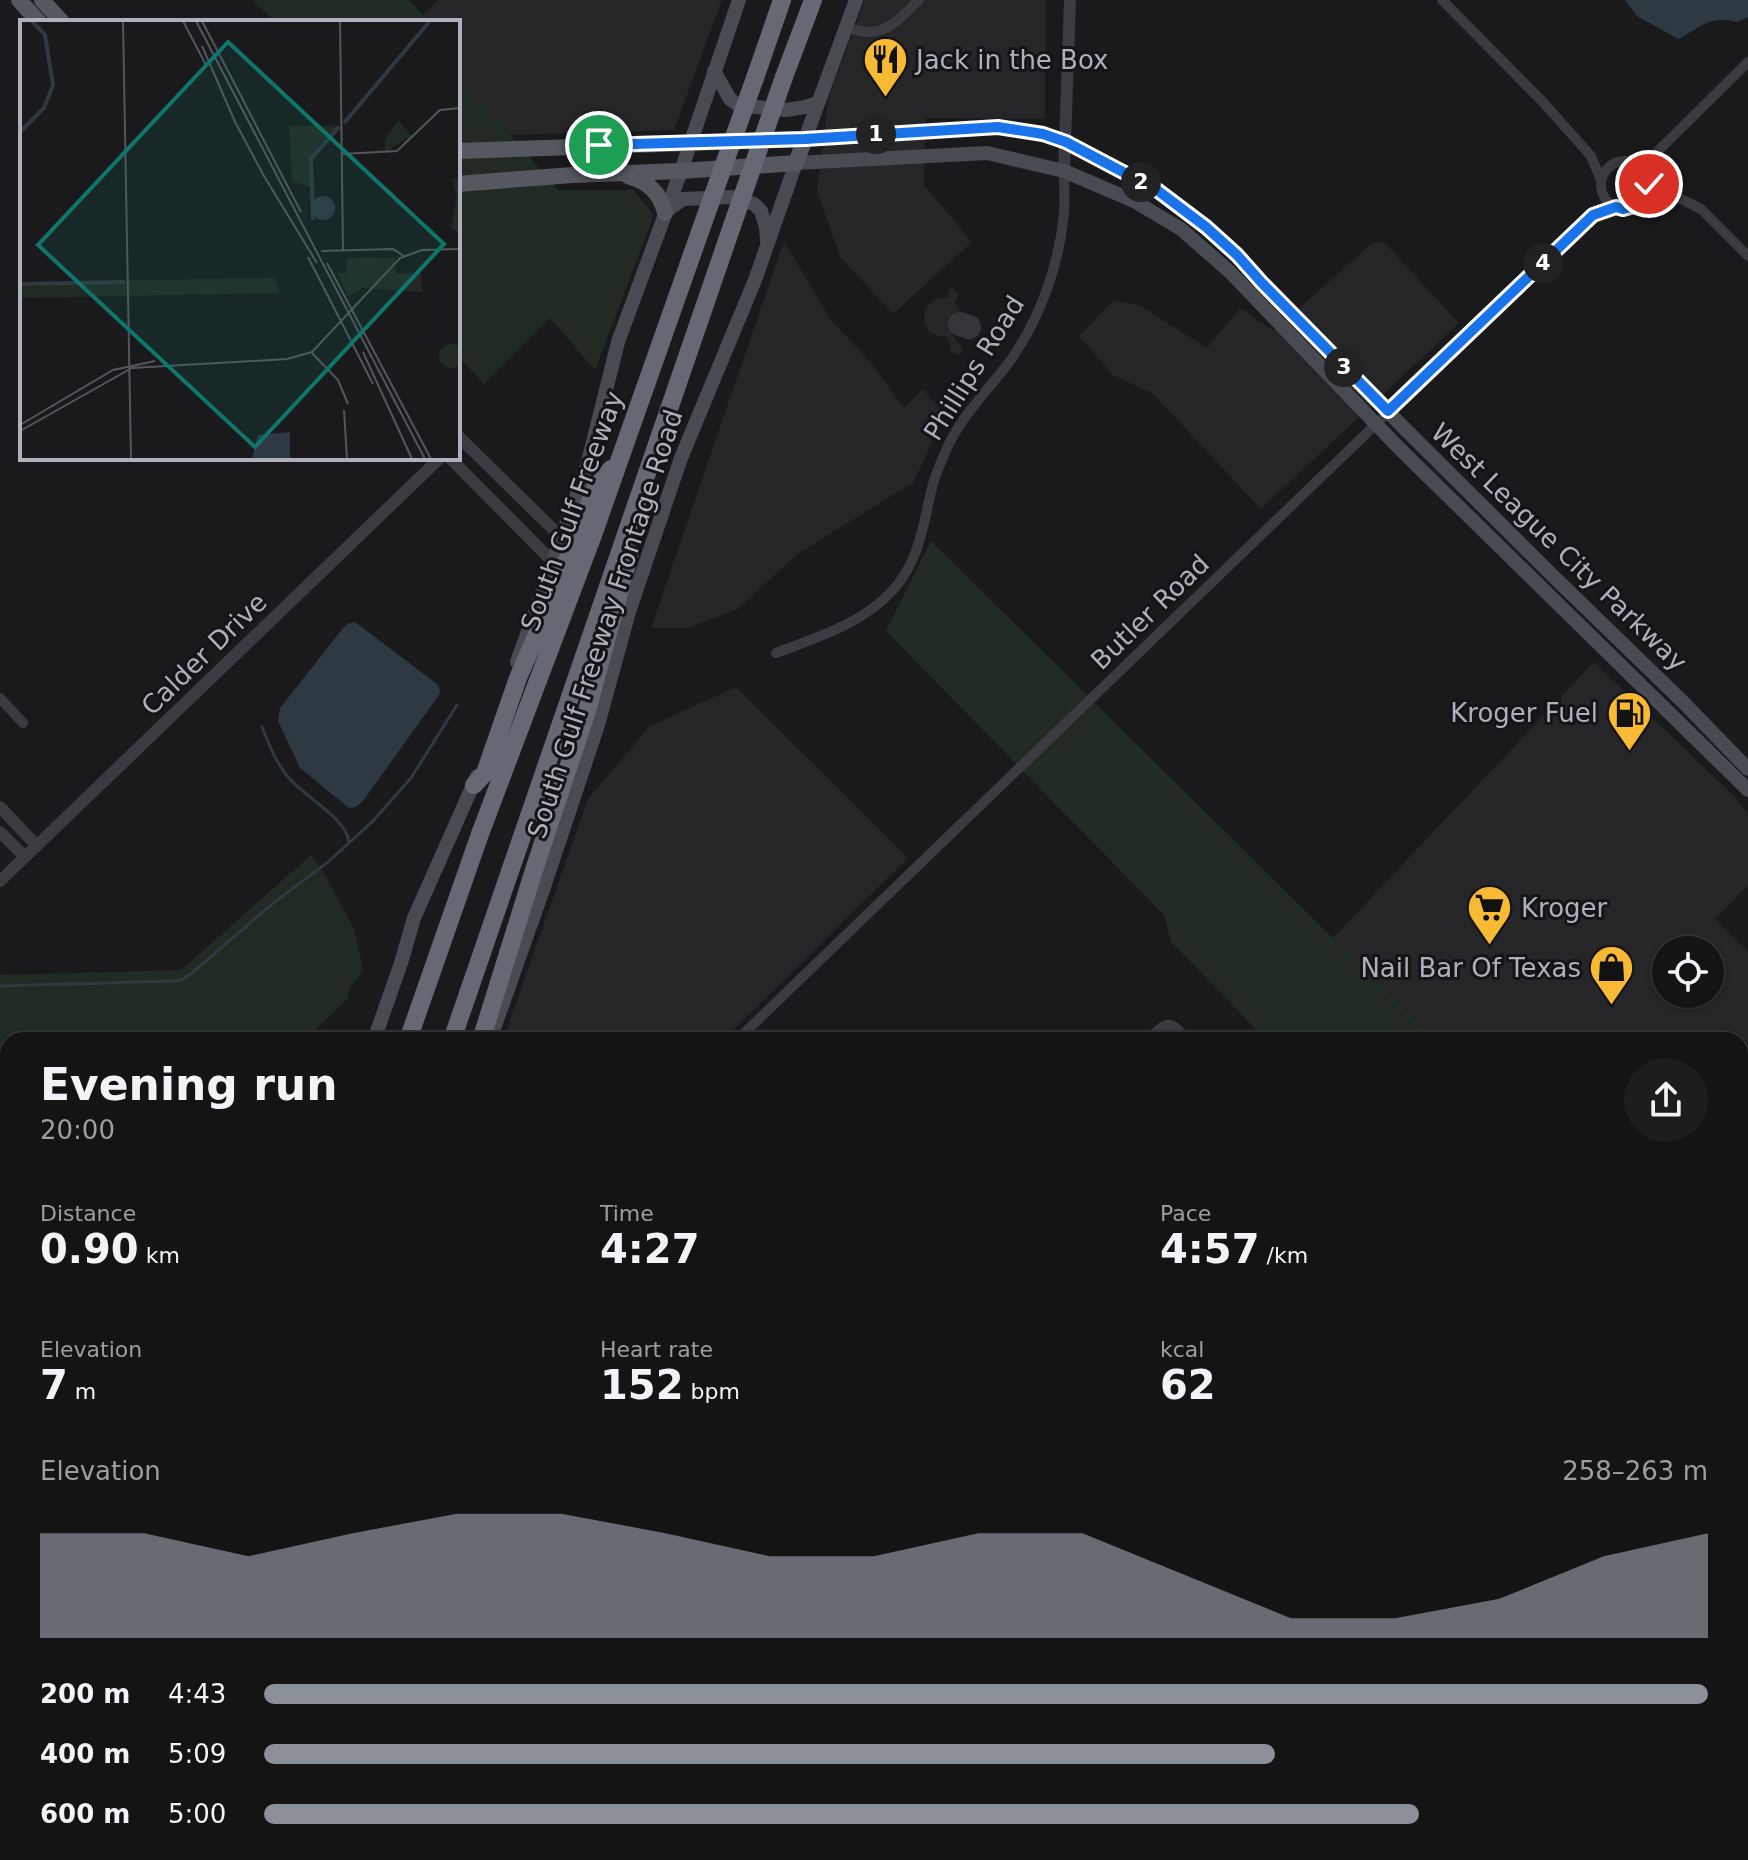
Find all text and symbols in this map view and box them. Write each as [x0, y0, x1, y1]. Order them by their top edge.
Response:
inset map [20, 20, 460, 460]
restaurant icon: Jack in the Box [861, 36, 909, 99]
place label: Jack in the Box [914, 45, 1108, 75]
pin [565, 111, 633, 179]
pin: 1 [856, 114, 896, 154]
text: 1 [868, 121, 884, 146]
icon: arrive [577, 123, 621, 167]
pin [1615, 150, 1683, 218]
pin: 2 [1121, 162, 1161, 202]
icon: check [1627, 162, 1671, 206]
text: 2 [1133, 169, 1149, 194]
pin: 4 [1523, 243, 1563, 283]
text: 4 [1535, 250, 1551, 275]
street label: Phillips Road [918, 290, 1030, 446]
pin: 3 [1324, 347, 1364, 387]
text: 3 [1336, 354, 1352, 379]
street label: South Gulf Freeway [515, 387, 629, 635]
street label: South Gulf Freeway Frontage Road [521, 406, 689, 842]
street label: West League City Parkway [1425, 417, 1693, 677]
street label: Butler Road [1085, 548, 1215, 676]
street label: Calder Drive [135, 587, 273, 721]
fuel station icon: Kroger Fuel [1605, 689, 1653, 752]
place label: Kroger Fuel [1450, 698, 1598, 728]
supermarket icon: Kroger [1466, 884, 1514, 947]
place label: Kroger [1521, 893, 1608, 923]
map controls [1652, 936, 1724, 1008]
button: locate [1652, 936, 1724, 1008]
shop icon: Nail Bar Of Texas [1588, 944, 1636, 1007]
place label: Nail Bar Of Texas [1360, 953, 1581, 983]
button: share [1624, 1058, 1708, 1142]
text: Evening run [40, 1059, 337, 1110]
text: 20:00 [40, 1115, 115, 1145]
text: Distance [40, 1201, 136, 1226]
text: Time [600, 1201, 654, 1226]
text: Pace [1160, 1201, 1211, 1226]
text: 0.90 [40, 1226, 139, 1272]
text: 4:27 [600, 1226, 700, 1272]
text: 4:57 [1160, 1226, 1260, 1272]
text: km [139, 1243, 180, 1268]
text: /km [1260, 1243, 1308, 1268]
text: Elevation [40, 1337, 142, 1362]
text: Heart rate [600, 1337, 713, 1362]
text: kcal [1160, 1337, 1204, 1362]
text: 7 [40, 1362, 68, 1408]
text: 152 [600, 1362, 684, 1408]
text: 62 [1160, 1362, 1216, 1408]
text: m [68, 1379, 96, 1404]
text: bpm [684, 1379, 740, 1404]
text: Elevation [40, 1456, 161, 1486]
text: 258–263 m [1562, 1456, 1708, 1486]
text: 200 m [40, 1679, 130, 1709]
text: 4:43 [168, 1679, 226, 1709]
text: 400 m [40, 1739, 130, 1769]
text: 5:09 [168, 1739, 226, 1769]
text: 600 m [40, 1799, 130, 1829]
text: 5:00 [168, 1799, 226, 1829]

